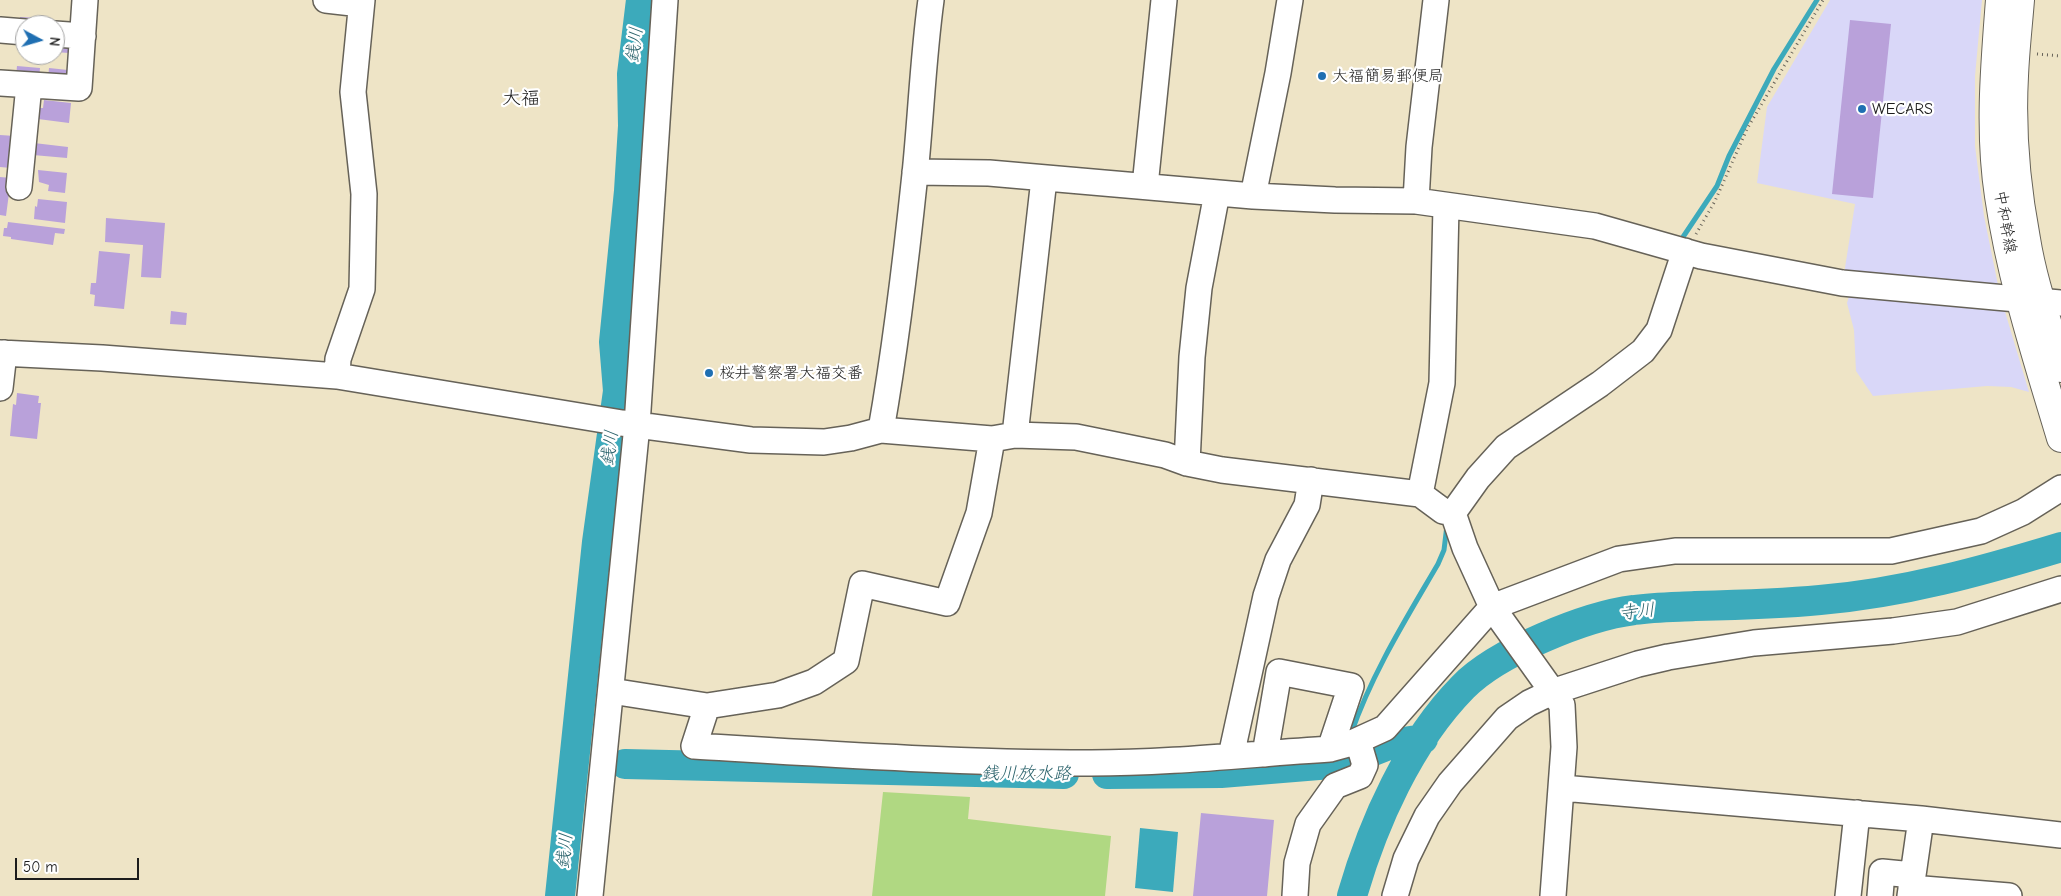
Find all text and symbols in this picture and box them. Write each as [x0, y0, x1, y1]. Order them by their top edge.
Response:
north arrow [15, 15, 65, 65]
water label: 銭川 [622, 26, 648, 64]
text: N [45, 36, 63, 47]
place label: 大福簡易郵便局 [1332, 66, 1444, 86]
marker: 大福簡易郵便局 [1316, 70, 1328, 82]
district label: 大福 [502, 88, 540, 110]
place label: WECARS [1872, 99, 1933, 119]
marker: WECARS [1856, 103, 1868, 115]
street label: 中和幹線 [1990, 189, 2020, 255]
place label: 桜井警察署大福交番 [719, 363, 863, 383]
marker: 桜井警察署大福交番 [703, 367, 715, 379]
water label: 銭川 [597, 429, 623, 467]
water label: 寺川 [1618, 599, 1656, 625]
water label: 銭川放水路 [981, 763, 1071, 785]
water label: 銭川 [552, 832, 578, 870]
scale bar [18, 848, 141, 880]
text: 50 m [23, 858, 58, 876]

